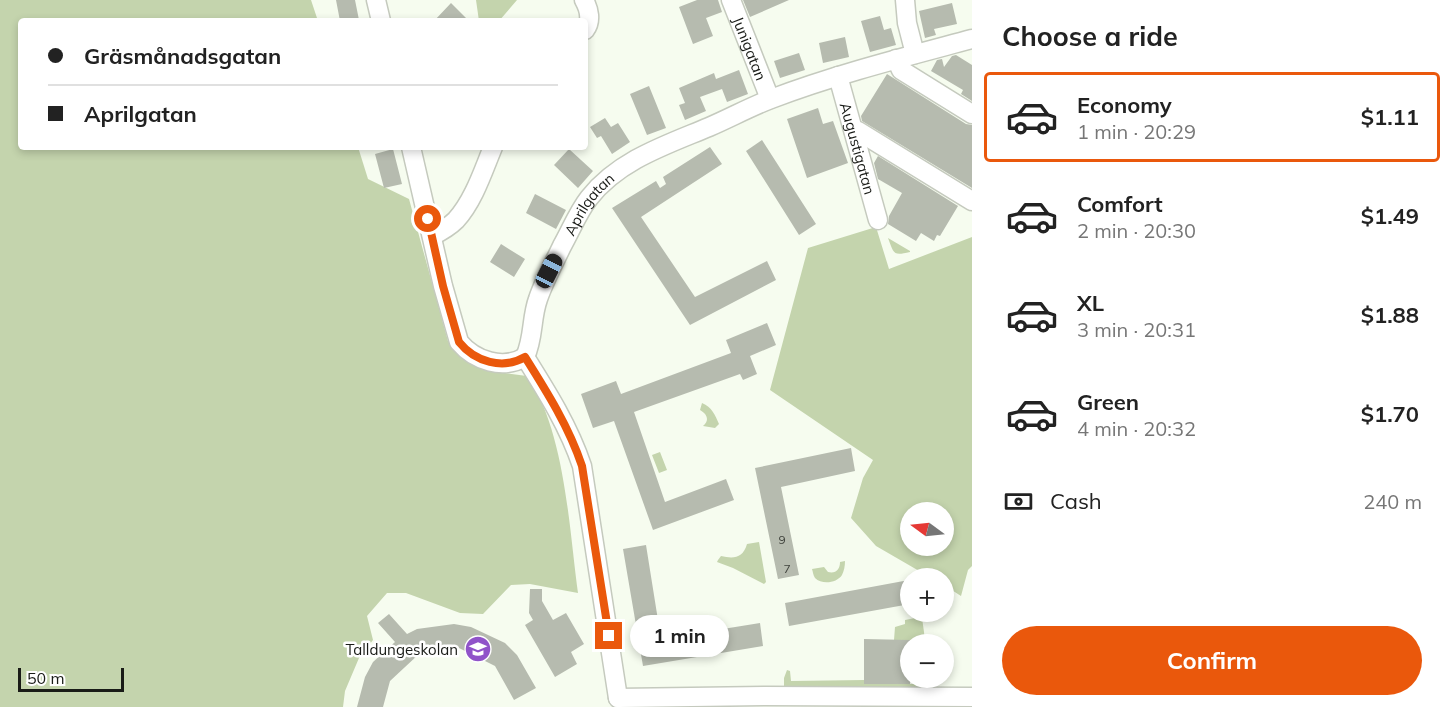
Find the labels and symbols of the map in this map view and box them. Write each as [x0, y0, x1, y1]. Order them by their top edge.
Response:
street label: Junigatan [729, 14, 771, 83]
street label: Augustigatan [836, 100, 880, 196]
street label: Aprilgatan [560, 168, 618, 239]
route start [414, 205, 441, 232]
car [533, 251, 565, 291]
north arrow [900, 502, 954, 556]
house number: 9 [778, 532, 786, 547]
house number: 7 [783, 561, 791, 576]
callout: 1 min [630, 615, 729, 657]
route end [595, 622, 622, 649]
school or university icon: Talldungeskolan [463, 634, 493, 664]
place label: Talldungeskolan [345, 640, 458, 659]
scale bar [18, 665, 124, 692]

